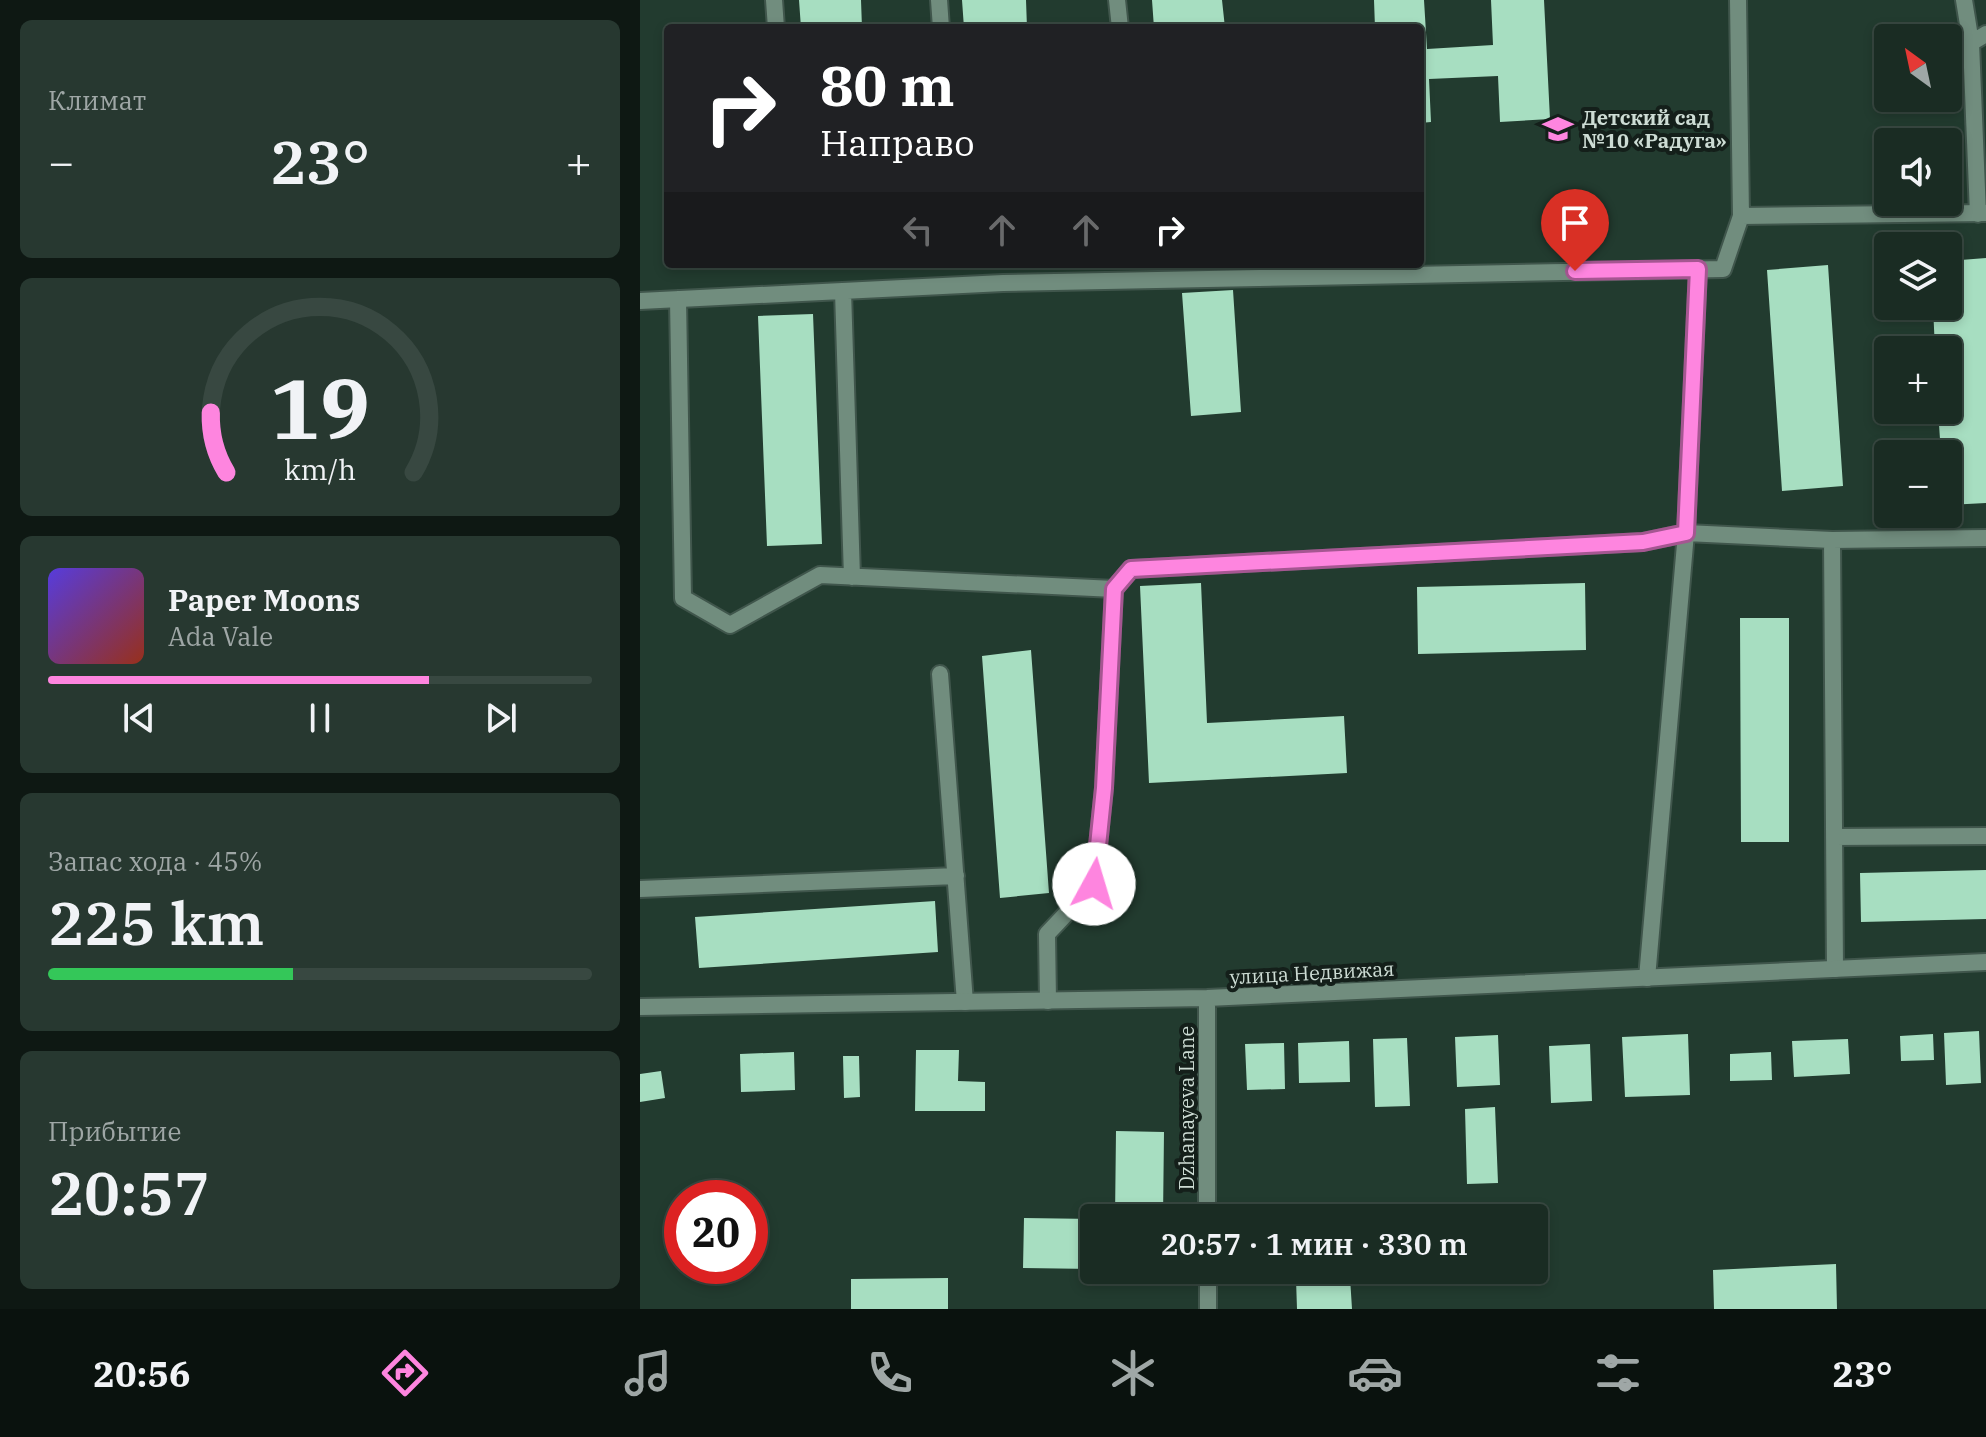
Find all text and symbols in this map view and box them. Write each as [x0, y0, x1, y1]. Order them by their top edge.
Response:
north arrow [1874, 24, 1962, 112]
map controls [1874, 24, 1962, 528]
text: 80 m [820, 49, 955, 121]
icon: right [688, 56, 792, 160]
text: Климат [48, 83, 146, 117]
place label: Детский сад №10 «Радуга» [1582, 104, 1726, 154]
school or university icon: Детский сад №10 «Радуга» [1541, 112, 1575, 146]
text: Направо [820, 119, 975, 166]
text: 23° [270, 122, 370, 201]
button: sound [1874, 128, 1962, 216]
text: − [48, 133, 74, 190]
text: + [566, 133, 592, 190]
pin [1541, 189, 1609, 271]
icon: arrive [1553, 201, 1597, 245]
icon: left [896, 208, 940, 252]
icon: ahead [980, 208, 1024, 252]
icon: ahead [1064, 208, 1108, 252]
icon: right [1148, 208, 1192, 252]
button: layers [1874, 232, 1962, 320]
button: + [1874, 336, 1962, 424]
text: 19 [270, 353, 370, 461]
button: − [1874, 440, 1962, 528]
text: km/h [284, 451, 356, 488]
text: Paper Moons [168, 580, 360, 619]
text: Ada Vale [168, 619, 273, 653]
icon: previous [117, 696, 161, 740]
icon: pause [298, 696, 342, 740]
icon: next [479, 696, 523, 740]
position arrow [1052, 842, 1136, 926]
text: Запас хода · 45% [48, 844, 263, 878]
text: 225 km [48, 883, 264, 962]
street label: улица Недвижая [1229, 955, 1395, 990]
street label: Dzhanayeva Lane [1173, 1026, 1200, 1190]
text: Прибытие [48, 1114, 181, 1148]
text: 20:57 [48, 1153, 210, 1232]
speed limit sign: 20 [664, 1180, 768, 1284]
text: 20:57 · 1 мин · 330 m [1160, 1224, 1468, 1263]
icon: directions [377, 1345, 433, 1401]
icon: music [620, 1345, 676, 1401]
icon: phone [862, 1345, 918, 1401]
icon: climate [1105, 1345, 1161, 1401]
icon: car [1347, 1345, 1403, 1401]
icon: filters [1590, 1345, 1646, 1401]
text: 20:56 [93, 1350, 191, 1397]
text: 23° [1833, 1350, 1893, 1397]

